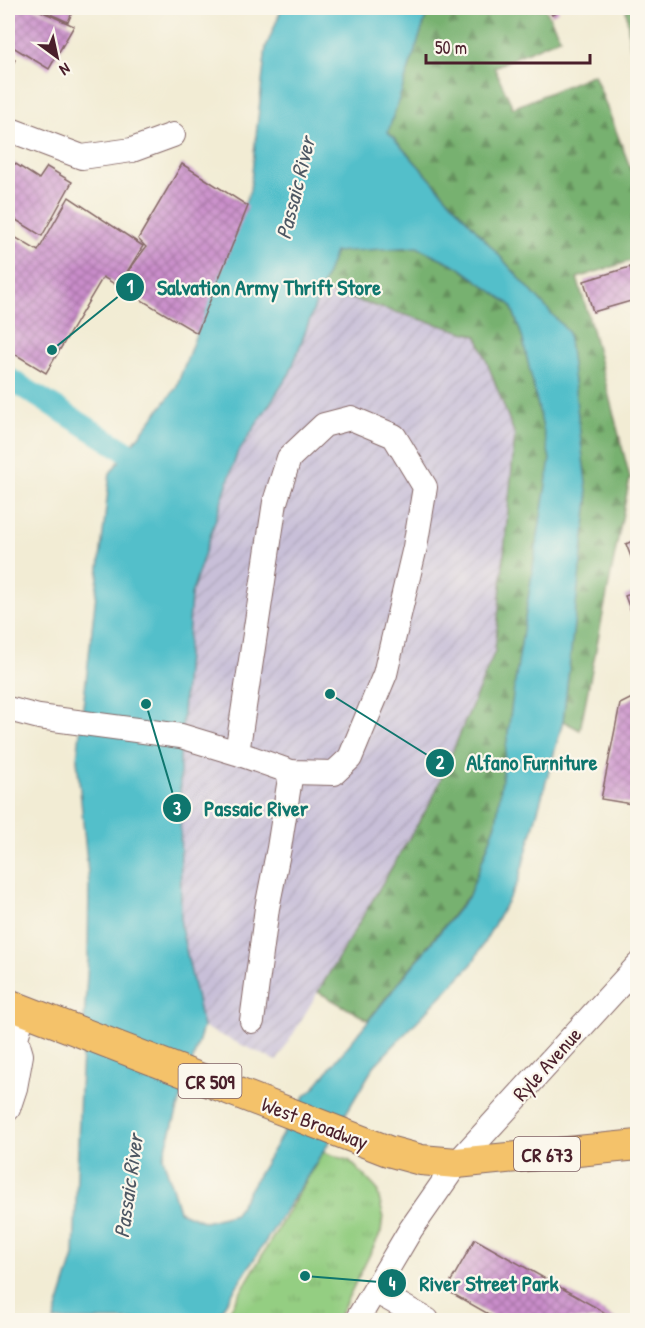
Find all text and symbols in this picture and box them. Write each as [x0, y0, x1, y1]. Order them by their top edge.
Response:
north arrow [27, 27, 87, 87]
scale bar [426, 27, 590, 65]
text: 50 m [435, 35, 467, 60]
text: N [55, 58, 75, 81]
water label: Passaic River [268, 131, 323, 242]
callout: Salvation Army Thrift Store [115, 267, 393, 307]
text: Salvation Army Thrift Store [157, 272, 381, 303]
text: 1 [127, 274, 134, 299]
callout: Alfano Furniture [425, 743, 610, 783]
text: Alfano Furniture [467, 747, 598, 777]
text: 2 [436, 750, 445, 775]
callout: Passaic River [162, 788, 320, 828]
text: Passaic River [204, 793, 309, 823]
text: 3 [173, 796, 181, 821]
street label: Ryle Avenue [506, 1021, 588, 1107]
road number: CR 509 [178, 1064, 242, 1098]
street label: West Broadway [258, 1089, 373, 1157]
water label: Passaic River [106, 1130, 150, 1240]
road number: CR 673 [514, 1137, 580, 1171]
callout: River Street Park [377, 1263, 570, 1303]
text: River Street Park [419, 1268, 559, 1298]
text: 4 [389, 1271, 396, 1296]

